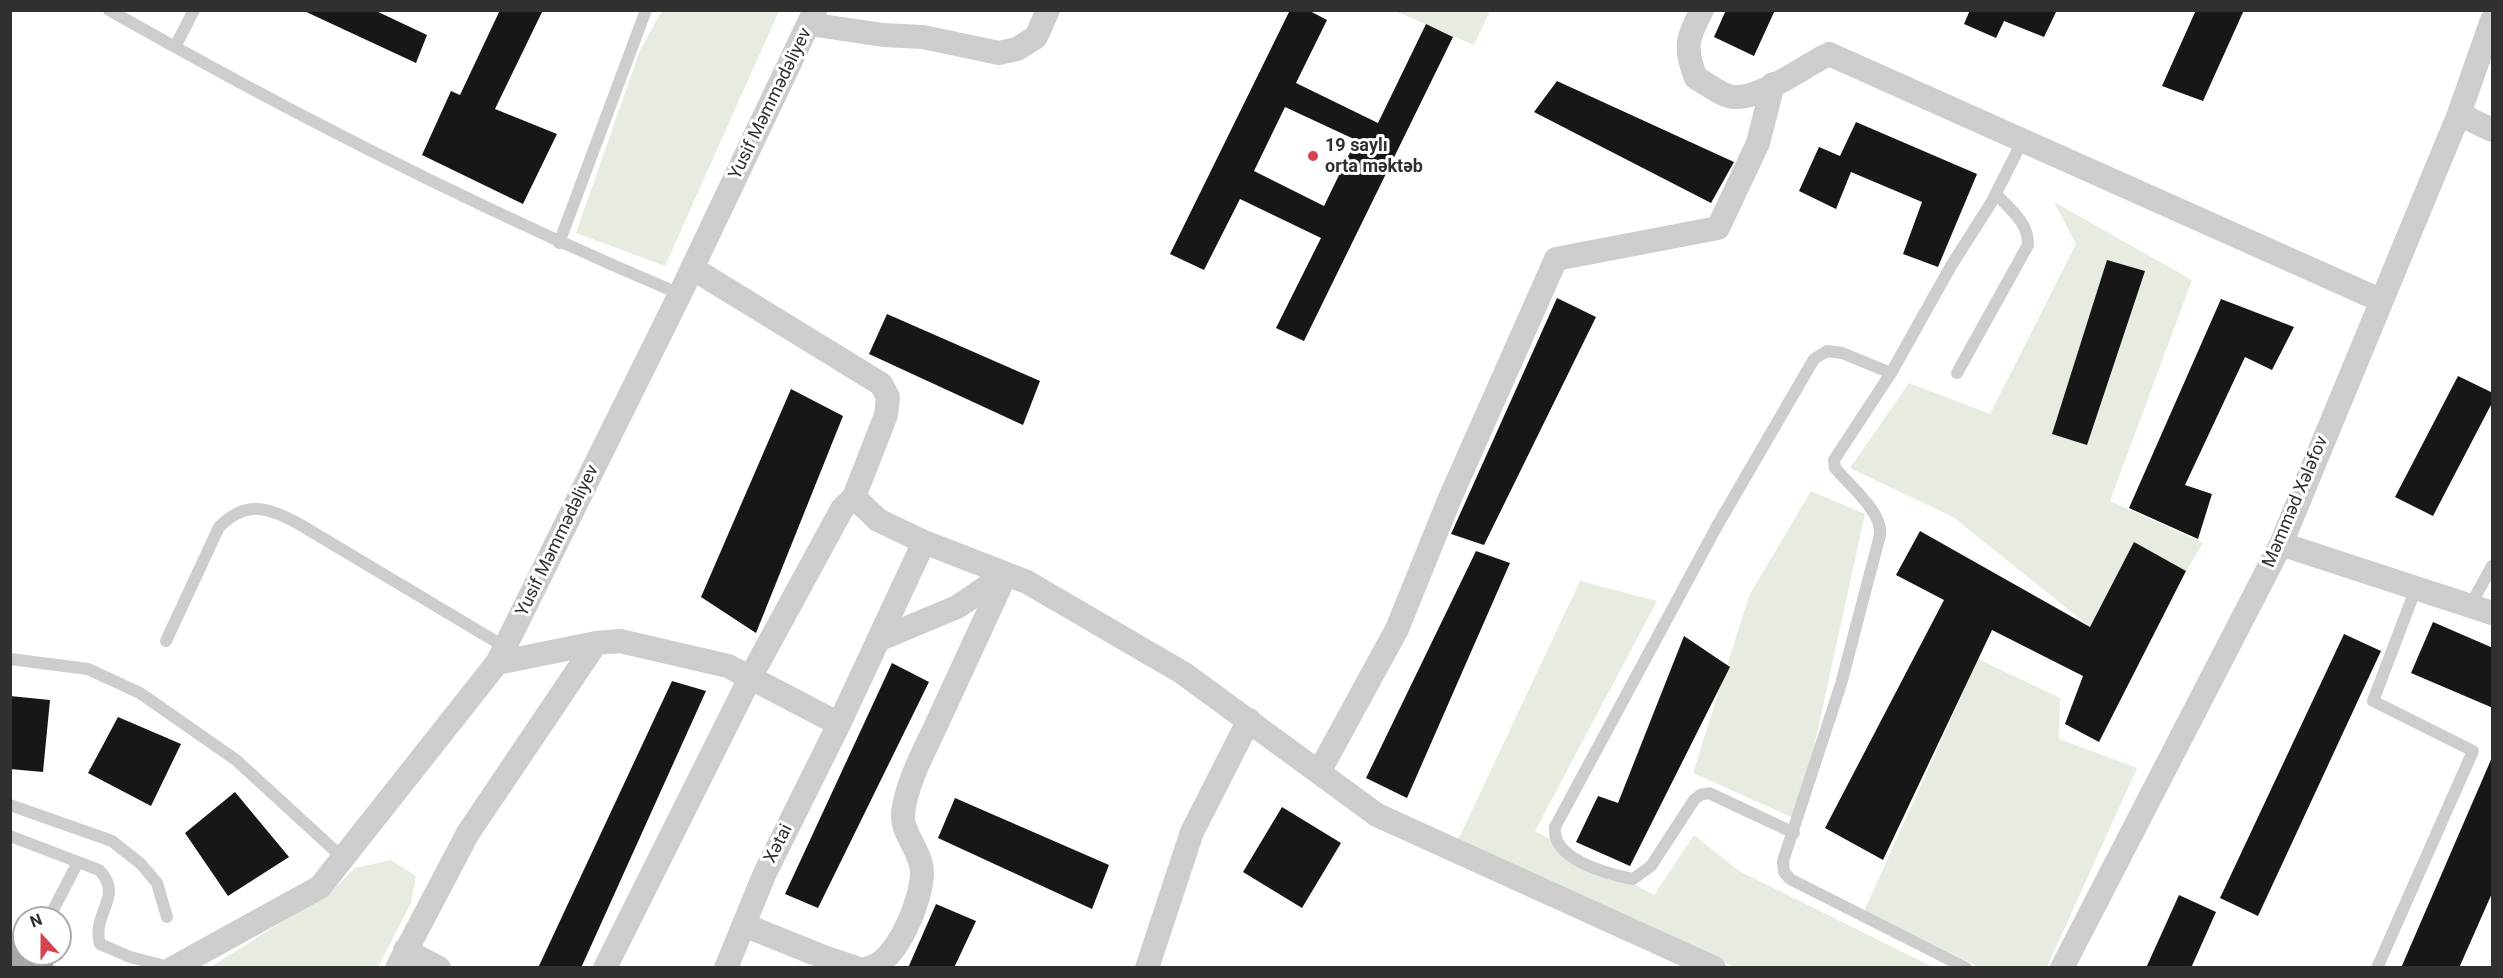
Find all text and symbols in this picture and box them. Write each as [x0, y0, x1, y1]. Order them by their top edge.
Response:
street label: Yusif Məmmədəliyev [725, 25, 817, 183]
place label: 19 saylı orta məktəb [1325, 135, 1423, 178]
marker: 19 saylı orta məktəb [1306, 149, 1320, 163]
street label: Məmməd Xələfov [2259, 433, 2333, 571]
street label: Yusif Məmmədəliyev [512, 462, 604, 620]
street label: Xətai [760, 821, 798, 867]
north arrow [12, 906, 72, 966]
text: N [27, 910, 45, 931]

